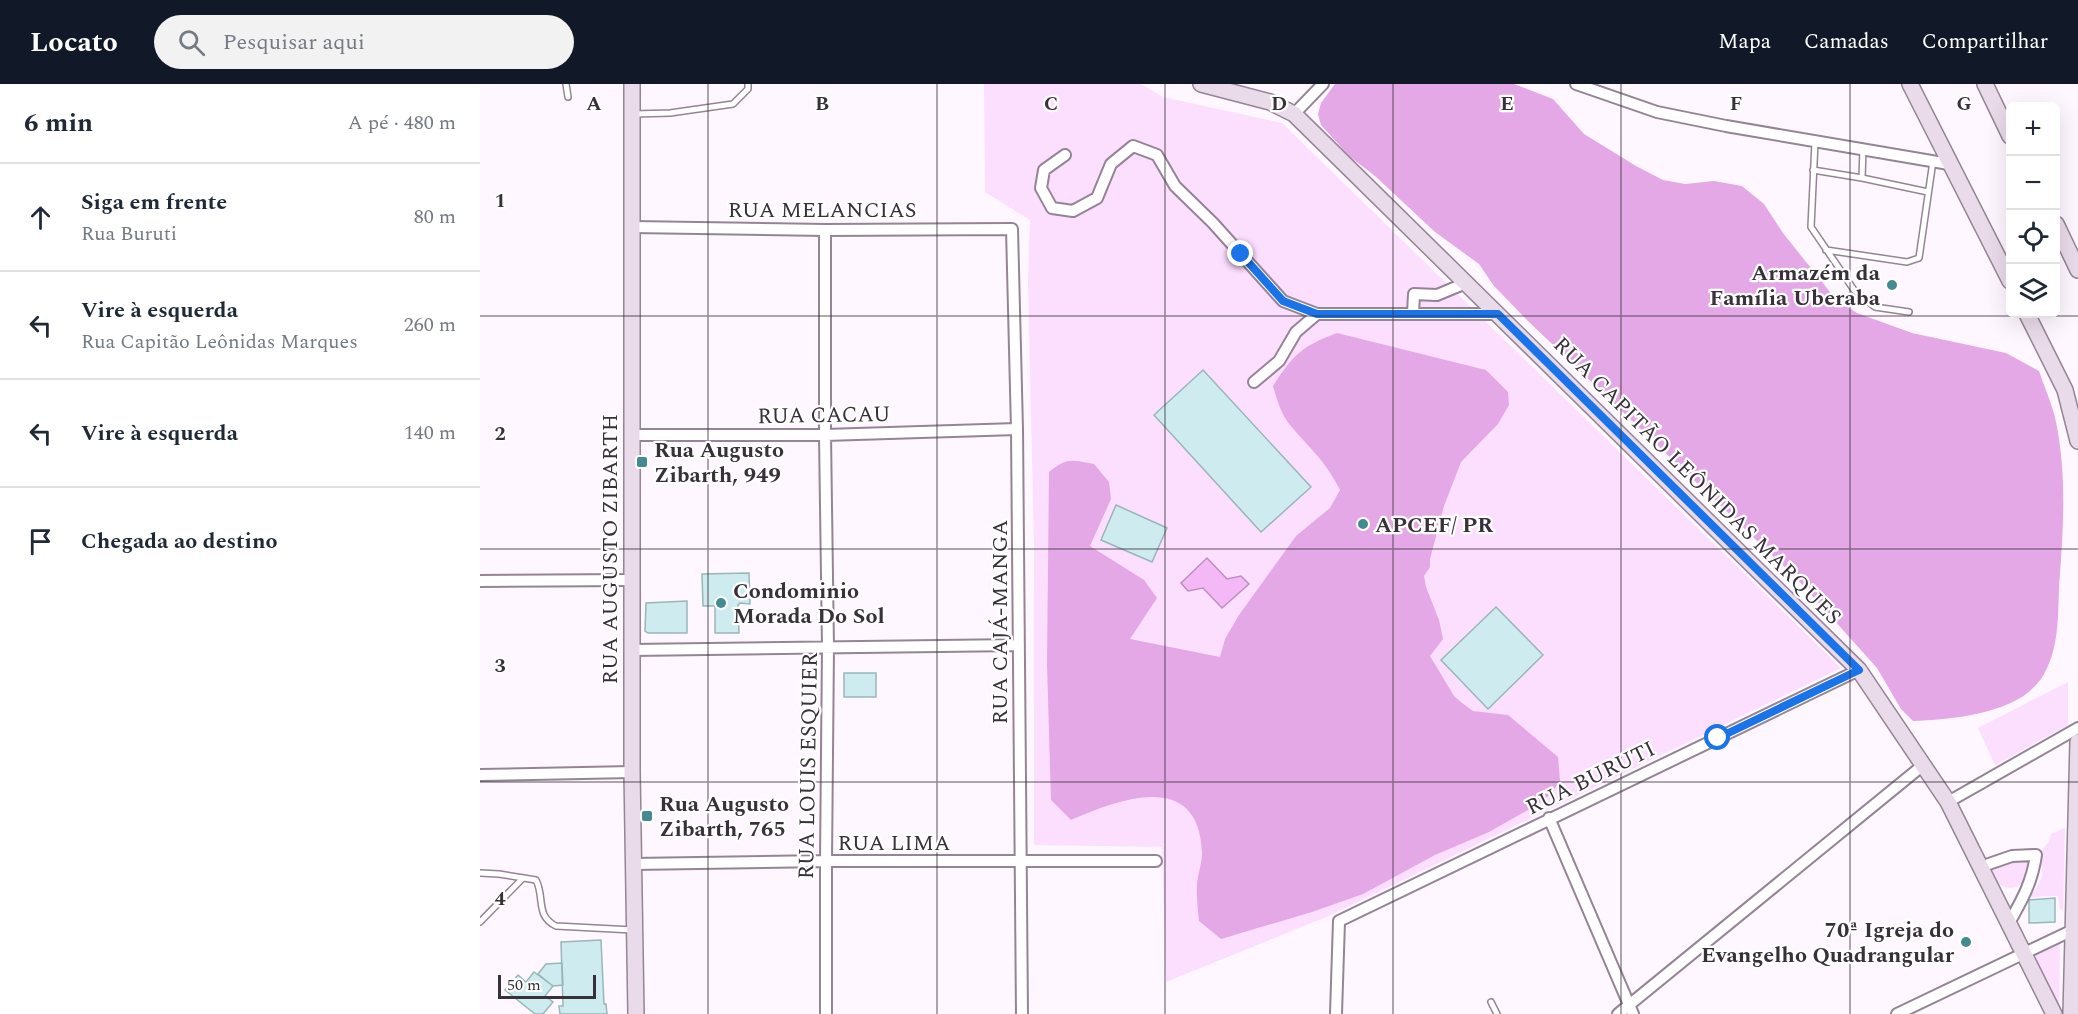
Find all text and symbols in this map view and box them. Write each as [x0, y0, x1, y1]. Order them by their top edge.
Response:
search box [154, 15, 574, 69]
text: Locato [30, 21, 118, 64]
icon: search [175, 26, 208, 59]
text: Pesquisar aqui [223, 26, 365, 59]
text: Mapa [1718, 26, 1771, 58]
text: Camadas [1804, 26, 1889, 58]
text: Compartilhar [1922, 26, 2048, 58]
text: A [586, 89, 602, 119]
text: B [815, 89, 829, 119]
text: C [1044, 89, 1058, 119]
text: D [1271, 89, 1287, 119]
text: E [1500, 89, 1514, 119]
text: F [1730, 89, 1742, 119]
text: G [1956, 89, 1972, 119]
map controls [2006, 102, 2060, 318]
button: + [2006, 102, 2060, 156]
text: 6 min [24, 103, 93, 143]
text: A pé · 480 m [348, 108, 456, 138]
button: − [2006, 156, 2060, 210]
text: Siga em frente [81, 186, 227, 219]
text: 1 [494, 186, 506, 216]
street label: RUA MELANCIAS [728, 194, 916, 227]
icon: ahead [24, 201, 57, 234]
text: 80 m [414, 202, 456, 232]
button: locate [2006, 210, 2060, 264]
text: Rua Buruti [81, 219, 177, 249]
route end [1227, 240, 1253, 266]
place label: Armazém da Família Uberaba [1710, 257, 1881, 315]
button: layers [2006, 264, 2060, 318]
marker: Armazém da Família Uberaba [1885, 278, 1899, 292]
text: Vire à esquerda [81, 294, 238, 327]
icon: left [24, 309, 57, 342]
text: 260 m [404, 310, 456, 340]
text: Rua Capitão Leônidas Marques [81, 327, 358, 357]
street label: RUA CAPITÃO LEÔNIDAS MARQUES [1545, 329, 1849, 633]
street label: RUA CACAU [757, 398, 891, 433]
street label: RUA AUGUSTO ZIBARTH [594, 414, 627, 684]
icon: left [24, 417, 57, 450]
text: Vire à esquerda [81, 417, 238, 450]
text: 140 m [404, 418, 456, 448]
text: 2 [494, 419, 506, 449]
place label: Rua Augusto Zibarth, 949 [654, 434, 784, 492]
marker: Rua Augusto Zibarth, 949 [635, 455, 649, 469]
place label: APCEF/ PR [1375, 509, 1494, 542]
marker: APCEF/ PR [1356, 517, 1370, 531]
street label: RUA CAJÁ-MANGA [984, 520, 1017, 724]
icon: arrive [24, 525, 57, 558]
text: Chegada ao destino [81, 525, 278, 558]
place label: Condominio Morada Do Sol [733, 575, 885, 633]
marker: Condominio Morada Do Sol [714, 596, 728, 610]
text: 3 [494, 651, 506, 681]
street label: RUA LOUIS ESQUIER [790, 652, 827, 880]
route start [1704, 724, 1730, 750]
street label: RUA BURUTI [1520, 733, 1661, 824]
place label: Rua Augusto Zibarth, 765 [659, 788, 789, 846]
marker: Rua Augusto Zibarth, 765 [640, 809, 654, 823]
street label: RUA LIMA [838, 827, 950, 860]
text: 4 [494, 884, 506, 914]
place label: 70ª Igreja do Evangelho Quadrangular [1701, 914, 1955, 972]
marker: 70ª Igreja do Evangelho Quadrangular [1959, 935, 1973, 949]
scale bar [498, 972, 596, 1000]
text: 50 m [507, 973, 541, 997]

